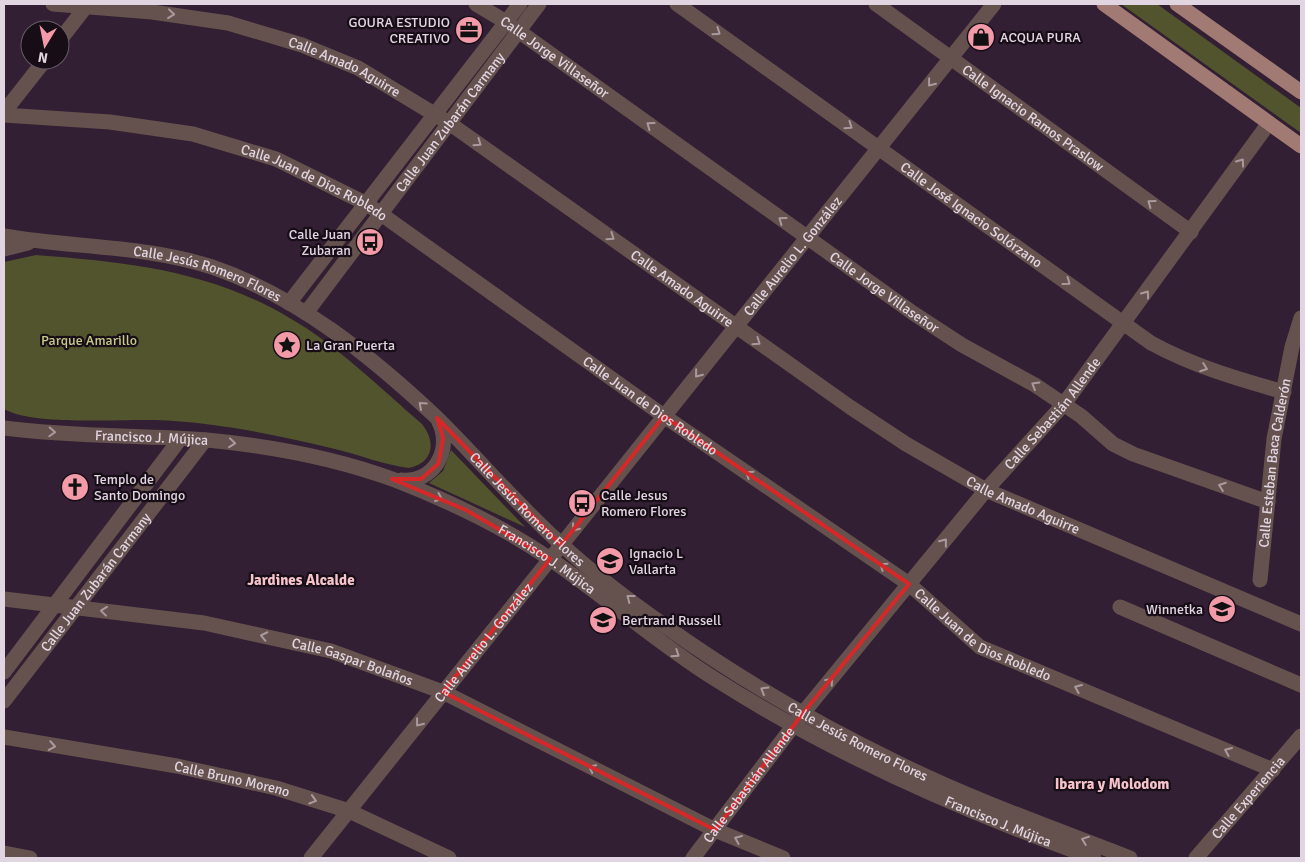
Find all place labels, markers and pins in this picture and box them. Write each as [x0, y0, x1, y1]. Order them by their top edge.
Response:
place label: GOURA ESTUDIO CREATIVO [348, 14, 450, 47]
office icon: GOURA ESTUDIO CREATIVO [454, 15, 484, 45]
shop icon: ACQUA PURA [966, 22, 996, 52]
place label: ACQUA PURA [1000, 29, 1081, 46]
place label: Calle Juan Zubaran [289, 226, 351, 259]
bus stop icon: Calle Juan Zubaran [355, 227, 385, 257]
place icon: La Gran Puerta [272, 330, 302, 360]
place label: La Gran Puerta [306, 337, 395, 354]
place label: Templo de Santo Domingo [94, 471, 185, 504]
church icon: Templo de Santo Domingo [60, 472, 90, 502]
place label: Calle Jesus Romero Flores [601, 487, 686, 520]
bus stop icon: Calle Jesus Romero Flores [567, 488, 597, 518]
place label: Ignacio L Vallarta [629, 545, 683, 578]
school or university icon: Ignacio L Vallarta [595, 546, 625, 576]
school or university icon: Winnetka [1207, 594, 1237, 624]
place label: Winnetka [1146, 601, 1203, 618]
school or university icon: Bertrand Russell [588, 605, 618, 635]
place label: Bertrand Russell [622, 612, 721, 629]

